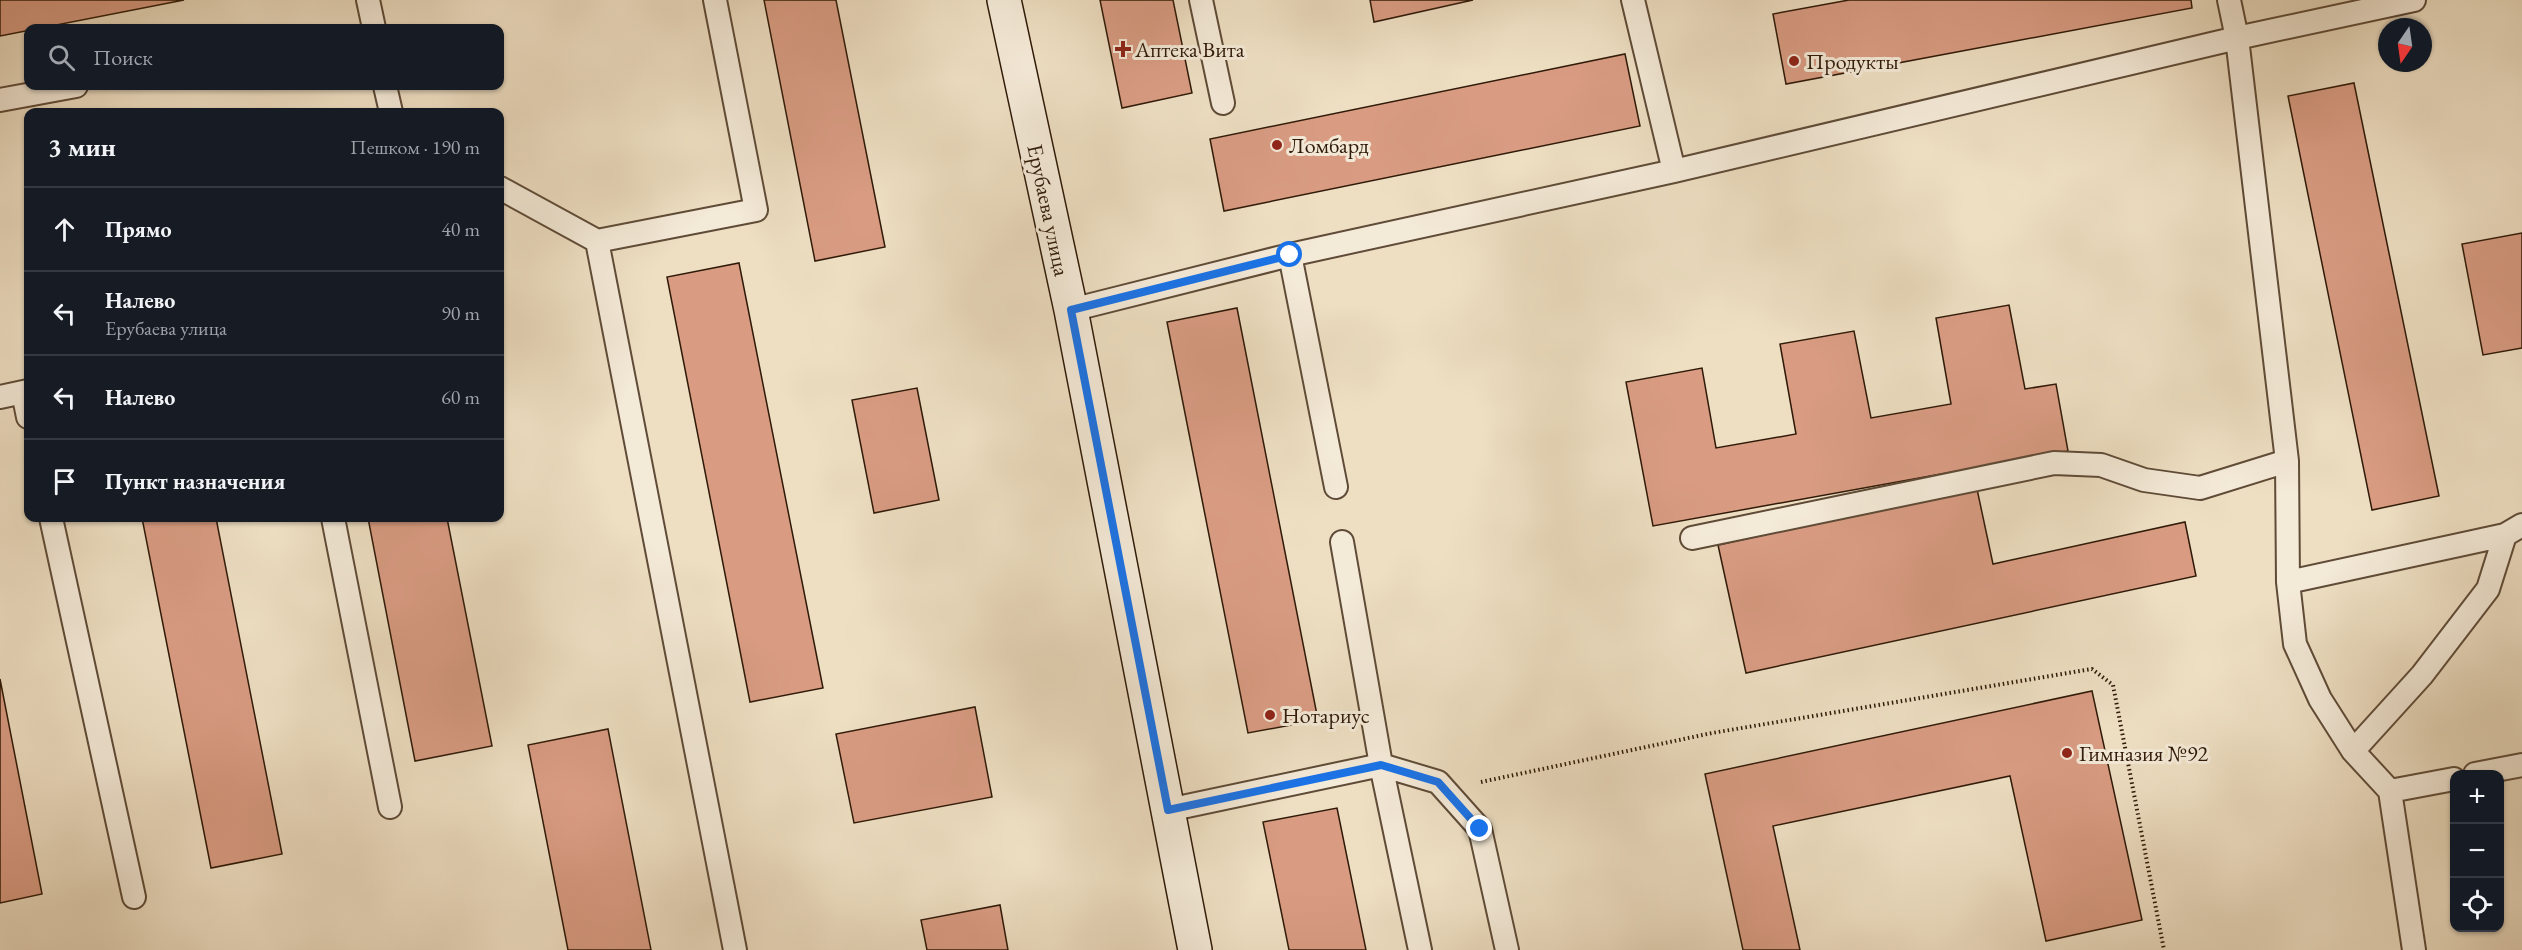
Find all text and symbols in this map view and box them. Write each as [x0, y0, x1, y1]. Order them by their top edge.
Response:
north arrow [2378, 18, 2432, 72]
search box [24, 24, 504, 90]
place label: Аптека Вита [1134, 35, 1245, 64]
icon: search [45, 41, 78, 74]
marker: Аптека Вита [1116, 42, 1130, 56]
text: Поиск [93, 43, 153, 72]
place label: Продукты [1806, 47, 1899, 76]
marker: Продукты [1787, 54, 1801, 68]
text: 3 мин [48, 130, 116, 164]
place label: Ломбард [1289, 131, 1369, 160]
text: Пешком · 190 m [350, 134, 480, 160]
marker: Ломбард [1270, 138, 1284, 152]
street label: Ерубаева улица [1020, 141, 1077, 279]
icon: ahead [48, 213, 81, 246]
text: Прямо [105, 215, 172, 244]
text: 40 m [441, 216, 480, 242]
route start [1276, 241, 1302, 267]
text: Налево [105, 286, 175, 315]
icon: left [48, 297, 81, 330]
text: 90 m [441, 300, 480, 326]
text: Ерубаева улица [105, 315, 227, 341]
icon: left [48, 381, 81, 414]
text: Налево [105, 383, 175, 412]
text: 60 m [441, 384, 480, 410]
icon: arrive [48, 465, 81, 498]
text: Пункт назначения [105, 467, 285, 496]
place label: Нотариус [1282, 701, 1370, 730]
marker: Нотариус [1263, 708, 1277, 722]
place label: Гимназия №92 [2079, 739, 2208, 768]
marker: Гимназия №92 [2060, 746, 2074, 760]
map controls [2450, 770, 2504, 932]
button: + [2450, 770, 2504, 824]
route end [1466, 815, 1492, 841]
button: − [2450, 824, 2504, 878]
button: locate [2450, 878, 2504, 932]

